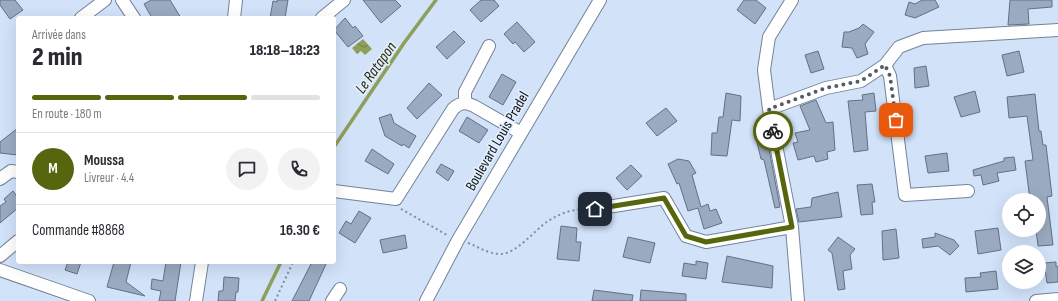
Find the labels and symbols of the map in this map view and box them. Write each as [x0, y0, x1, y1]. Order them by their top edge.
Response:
water label: Le Ratapon [352, 38, 401, 97]
street label: Boulevard Louis Pradel [461, 88, 534, 194]
pin [879, 103, 913, 137]
courier [753, 111, 793, 151]
pin [578, 192, 612, 226]

